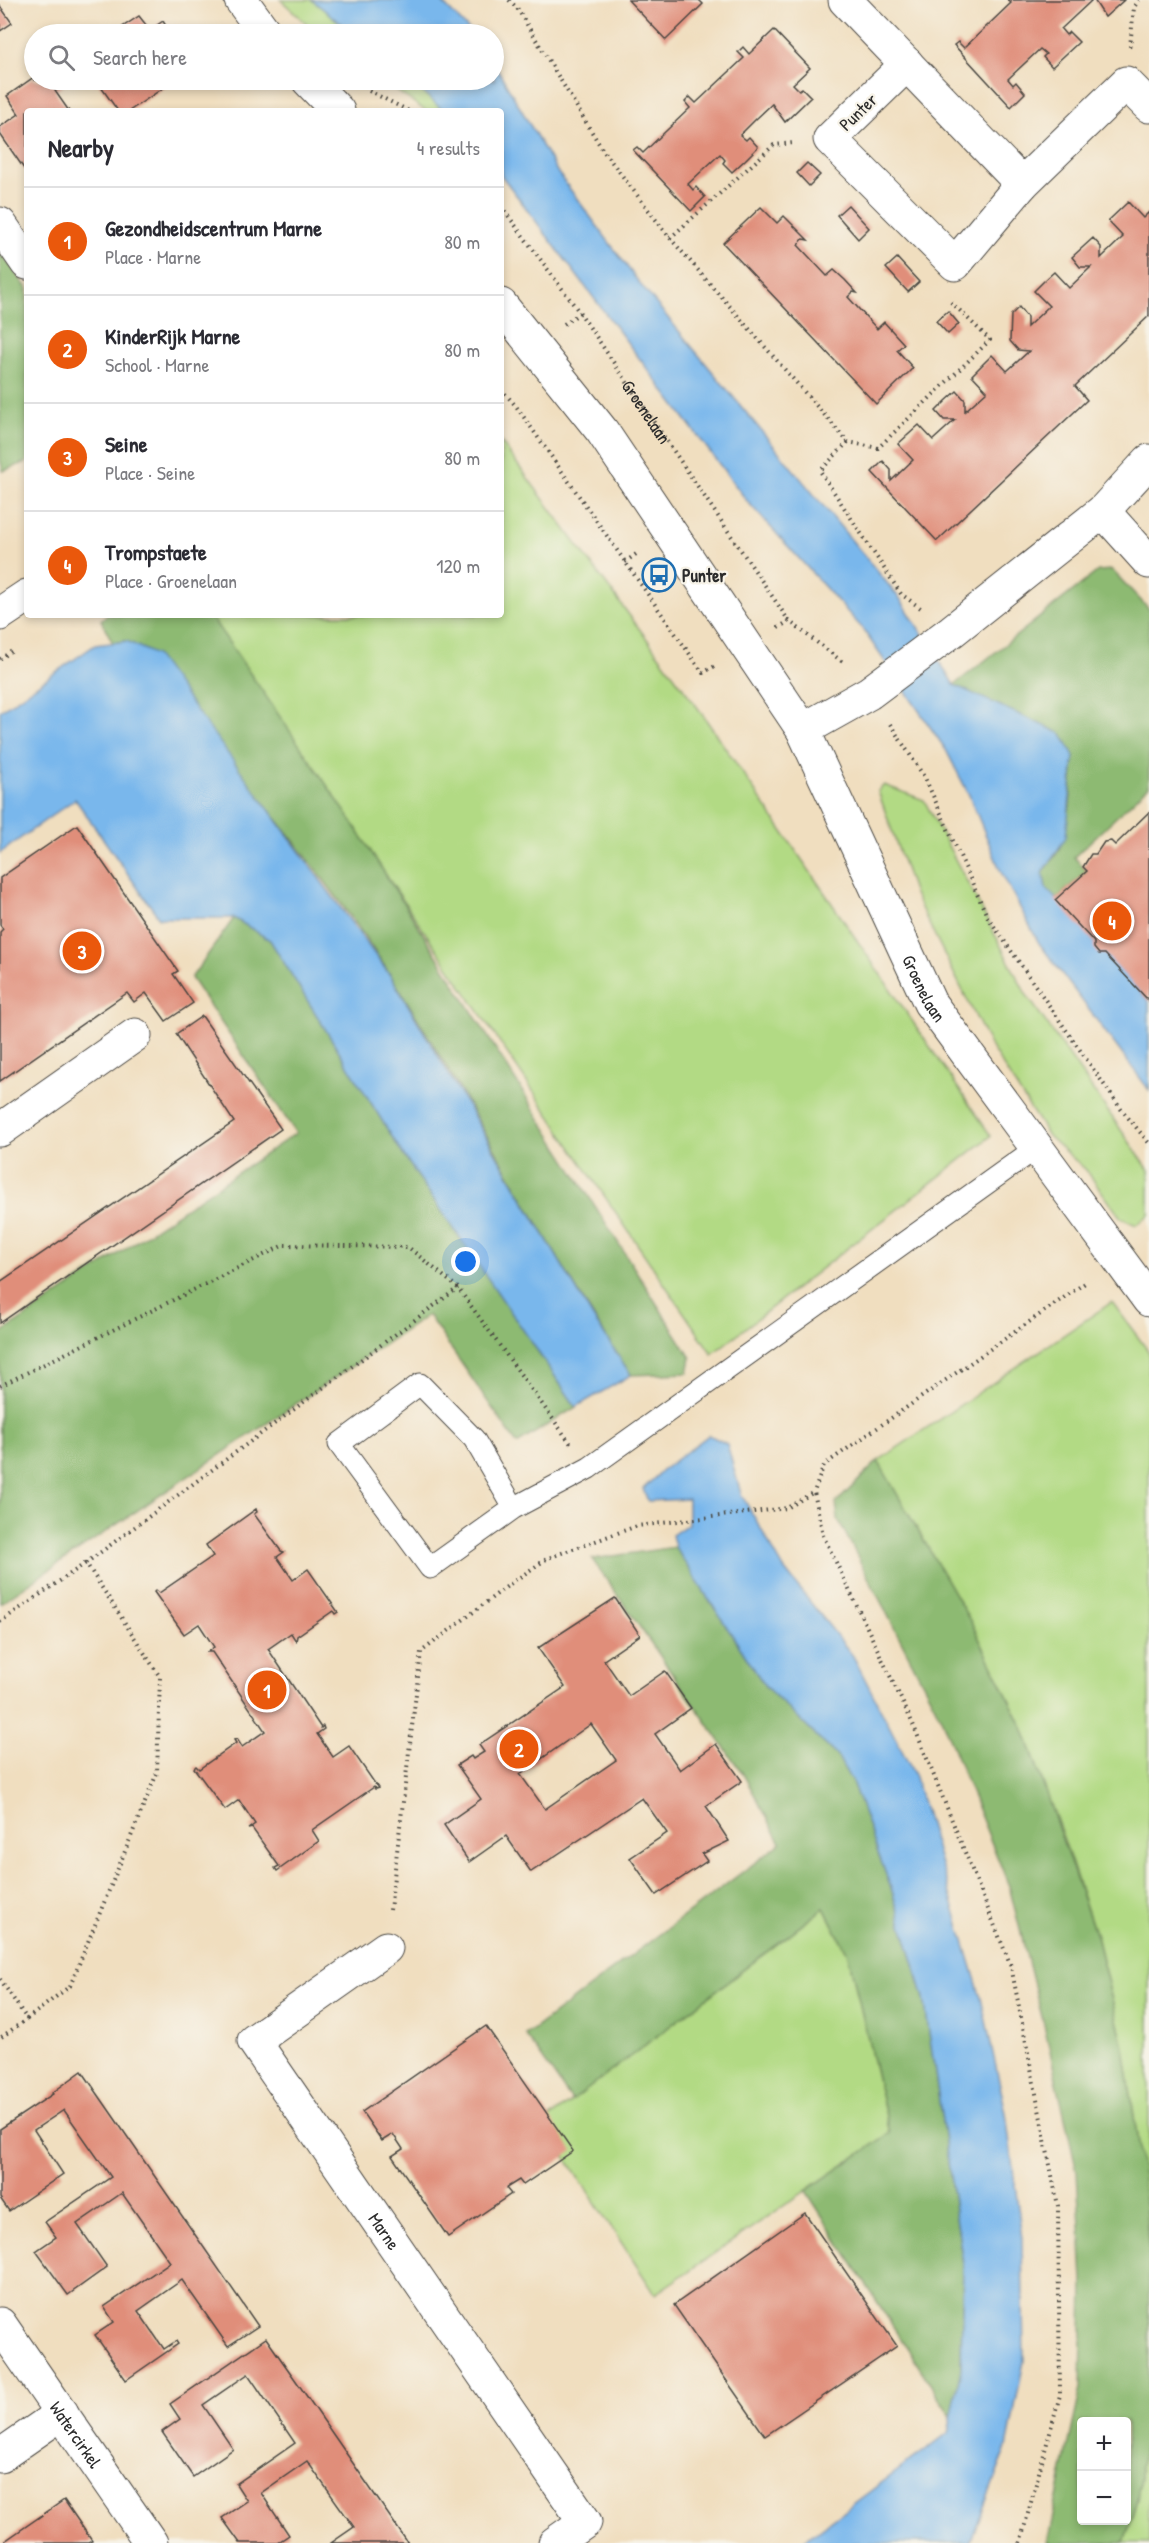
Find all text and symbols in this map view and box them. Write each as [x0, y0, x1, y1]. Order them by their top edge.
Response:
search box [24, 24, 504, 90]
icon: search [45, 41, 78, 74]
text: Search here [93, 42, 187, 72]
street label: Punter [833, 88, 883, 136]
text: Nearby [48, 130, 114, 165]
text: 4 results [417, 134, 480, 161]
text: Gezondheidscentrum Marne [105, 213, 322, 243]
text: 1 [64, 228, 71, 255]
text: 80 m [444, 228, 480, 255]
text: Place · Marne [105, 243, 201, 270]
text: KinderRijk Marne [105, 321, 240, 351]
text: 2 [63, 336, 72, 363]
text: 80 m [444, 336, 480, 363]
text: School · Marne [105, 351, 209, 378]
street label: Groenelaan [616, 374, 677, 448]
text: Seine [105, 429, 147, 459]
text: 3 [63, 444, 72, 471]
text: 80 m [444, 444, 480, 471]
text: Place · Seine [105, 459, 195, 486]
text: Trompstaete [105, 537, 207, 567]
text: 4 [64, 552, 71, 579]
text: 120 m [436, 552, 480, 579]
bus stop icon: Punter [641, 557, 677, 593]
place label: Punter [682, 563, 726, 588]
text: Place · Groenelaan [105, 567, 237, 594]
pin: 4 [1092, 898, 1132, 944]
pin: 3 [62, 928, 101, 974]
street label: Groenelaan [897, 951, 952, 1027]
your location [451, 1247, 480, 1276]
pin: 1 [248, 1668, 286, 1712]
pin: 2 [500, 1726, 538, 1772]
street label: Marne [363, 2207, 406, 2254]
street label: Watercirkel [44, 2396, 108, 2473]
map controls [1077, 2417, 1131, 2525]
button: + [1077, 2417, 1131, 2471]
button: − [1077, 2471, 1131, 2525]

